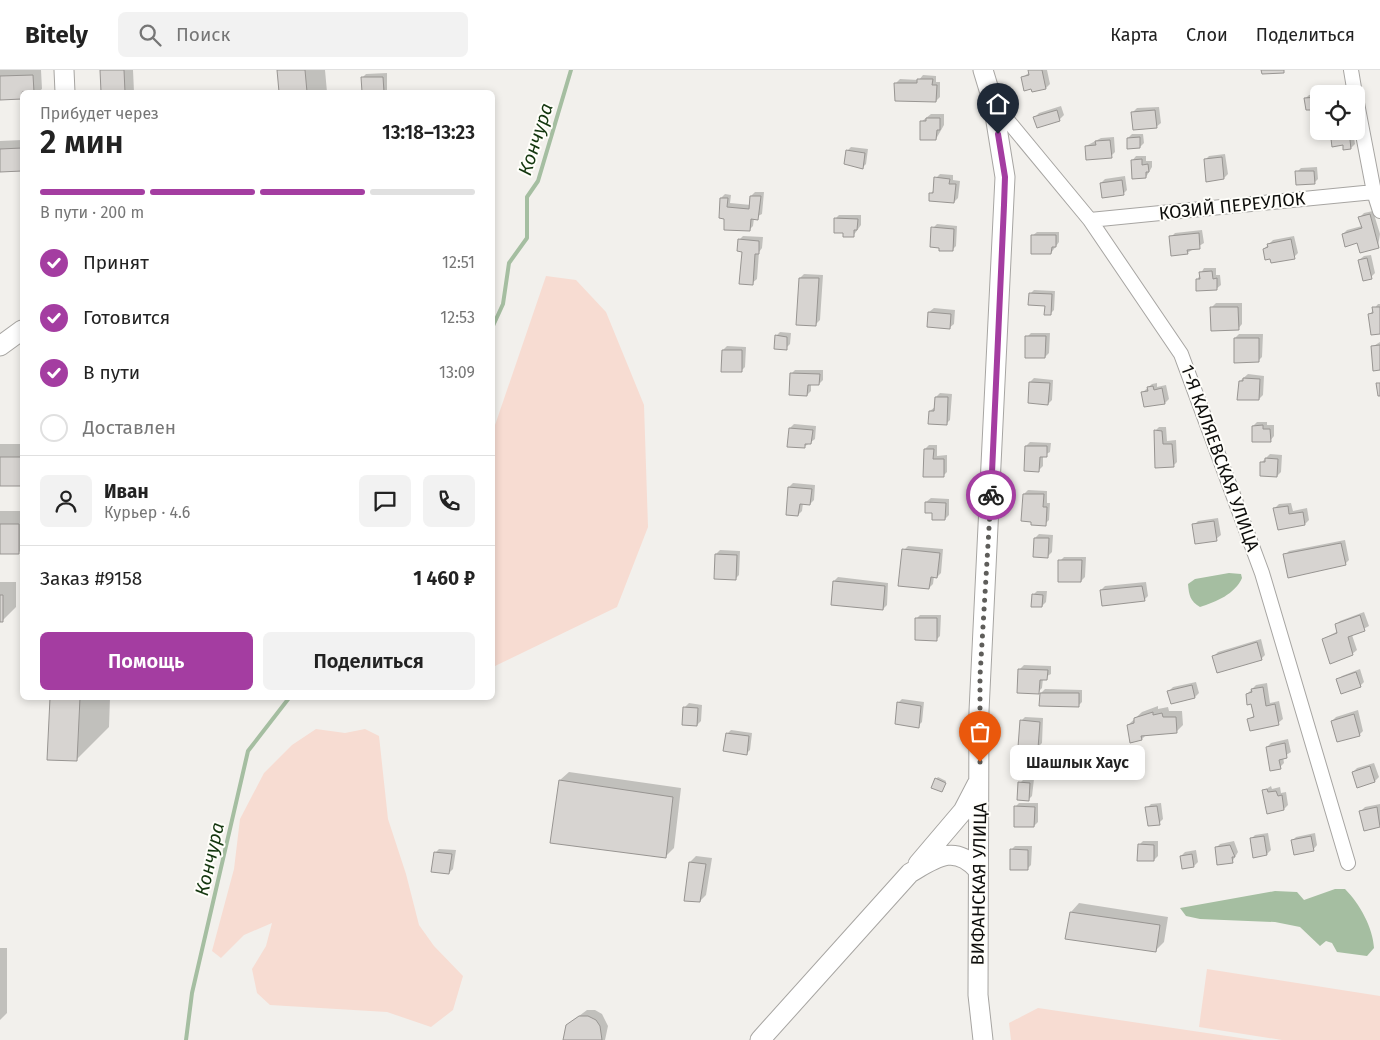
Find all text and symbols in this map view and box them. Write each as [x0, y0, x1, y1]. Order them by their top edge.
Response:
search box [118, 12, 468, 57]
text: Bitely [25, 21, 88, 49]
icon: search [136, 21, 164, 49]
text: Поиск [176, 23, 230, 46]
text: Карта [1110, 24, 1158, 46]
text: Слои [1186, 24, 1228, 46]
text: Поделиться [1256, 24, 1355, 46]
pin [977, 83, 1019, 134]
map controls [1310, 85, 1365, 140]
button: locate [1310, 85, 1365, 140]
icon: home [984, 90, 1012, 118]
water label: Кончура [513, 100, 558, 178]
text: Прибудет через [40, 104, 159, 123]
text: 13:18–13:23 [382, 121, 475, 144]
text: 2 мин [40, 123, 123, 161]
street label: КОЗИЙ ПЕРЕУЛОК [1158, 187, 1307, 225]
text: В пути · 200 m [40, 203, 144, 222]
icon: check [40, 249, 68, 277]
text: Принят [83, 251, 149, 274]
text: 12:51 [442, 253, 475, 272]
icon: check [40, 304, 68, 332]
text: Готовится [83, 306, 170, 329]
text: 12:53 [440, 308, 475, 327]
icon: check [40, 359, 68, 387]
text: В пути [83, 361, 140, 384]
street label: 1-Я КАЛЯЕВСКАЯ УЛИЦА [1176, 362, 1264, 555]
text: 13:09 [439, 363, 475, 382]
text: Доставлен [83, 416, 176, 439]
courier [966, 470, 1016, 520]
button: person [40, 475, 92, 527]
button: chat [359, 475, 411, 527]
button: phone [423, 475, 475, 527]
text: Иван [104, 480, 149, 503]
icon: bike [977, 481, 1005, 509]
text: Курьер · 4.6 [104, 503, 190, 522]
text: Заказ #9158 [40, 567, 142, 590]
text: 1 460 ₽ [413, 567, 475, 590]
button: Помощь [40, 632, 253, 690]
button: Поделиться [263, 632, 475, 690]
pin [959, 711, 1001, 762]
icon: bag [966, 718, 994, 746]
callout: Шашлык Хаус [1010, 744, 1145, 780]
text: Шашлык Хаус [1026, 753, 1129, 772]
street label: ВИФАНСКАЯ УЛИЦА [967, 802, 991, 966]
water label: Кончура [190, 820, 229, 898]

